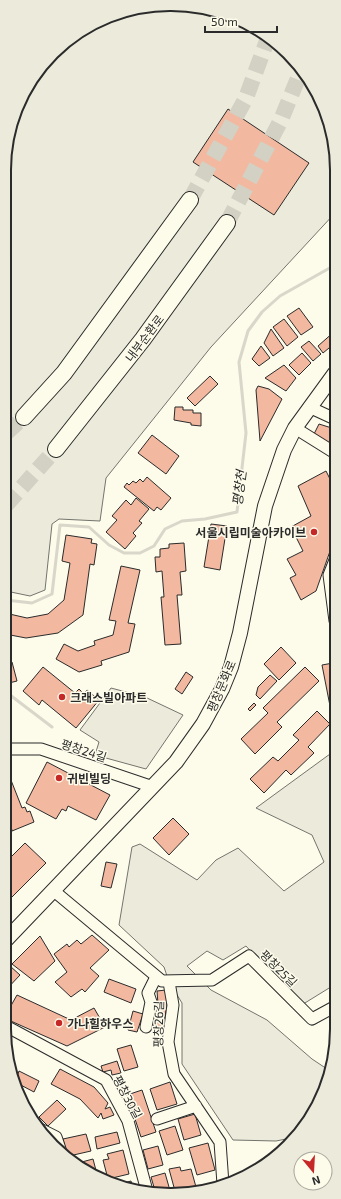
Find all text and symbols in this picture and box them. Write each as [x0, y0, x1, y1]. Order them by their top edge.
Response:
scale bar [205, 8, 277, 34]
text: 50 m [211, 14, 238, 28]
street label: 내부순환로 [122, 312, 166, 364]
water label: 평창천 [229, 468, 249, 507]
place label: 서울시립미술아카이브 [196, 525, 306, 539]
marker: 서울시립미술아카이브 [309, 527, 319, 537]
street label: 평창문화로 [204, 658, 238, 714]
place label: 크래스빌아파트 [70, 690, 147, 704]
marker: 크래스빌아파트 [57, 692, 67, 702]
street label: 평창24길 [59, 736, 109, 764]
place label: 귀빈빌딩 [67, 771, 111, 785]
marker: 귀빈빌딩 [54, 773, 64, 783]
street label: 평창25길 [258, 947, 300, 989]
street label: 평창26길 [151, 1001, 165, 1047]
place label: 가나힐하우스 [67, 1016, 133, 1030]
marker: 가나힐하우스 [54, 1018, 64, 1028]
street label: 평창30길 [111, 1073, 145, 1121]
north arrow [293, 1151, 333, 1191]
text: N [310, 1174, 322, 1188]

